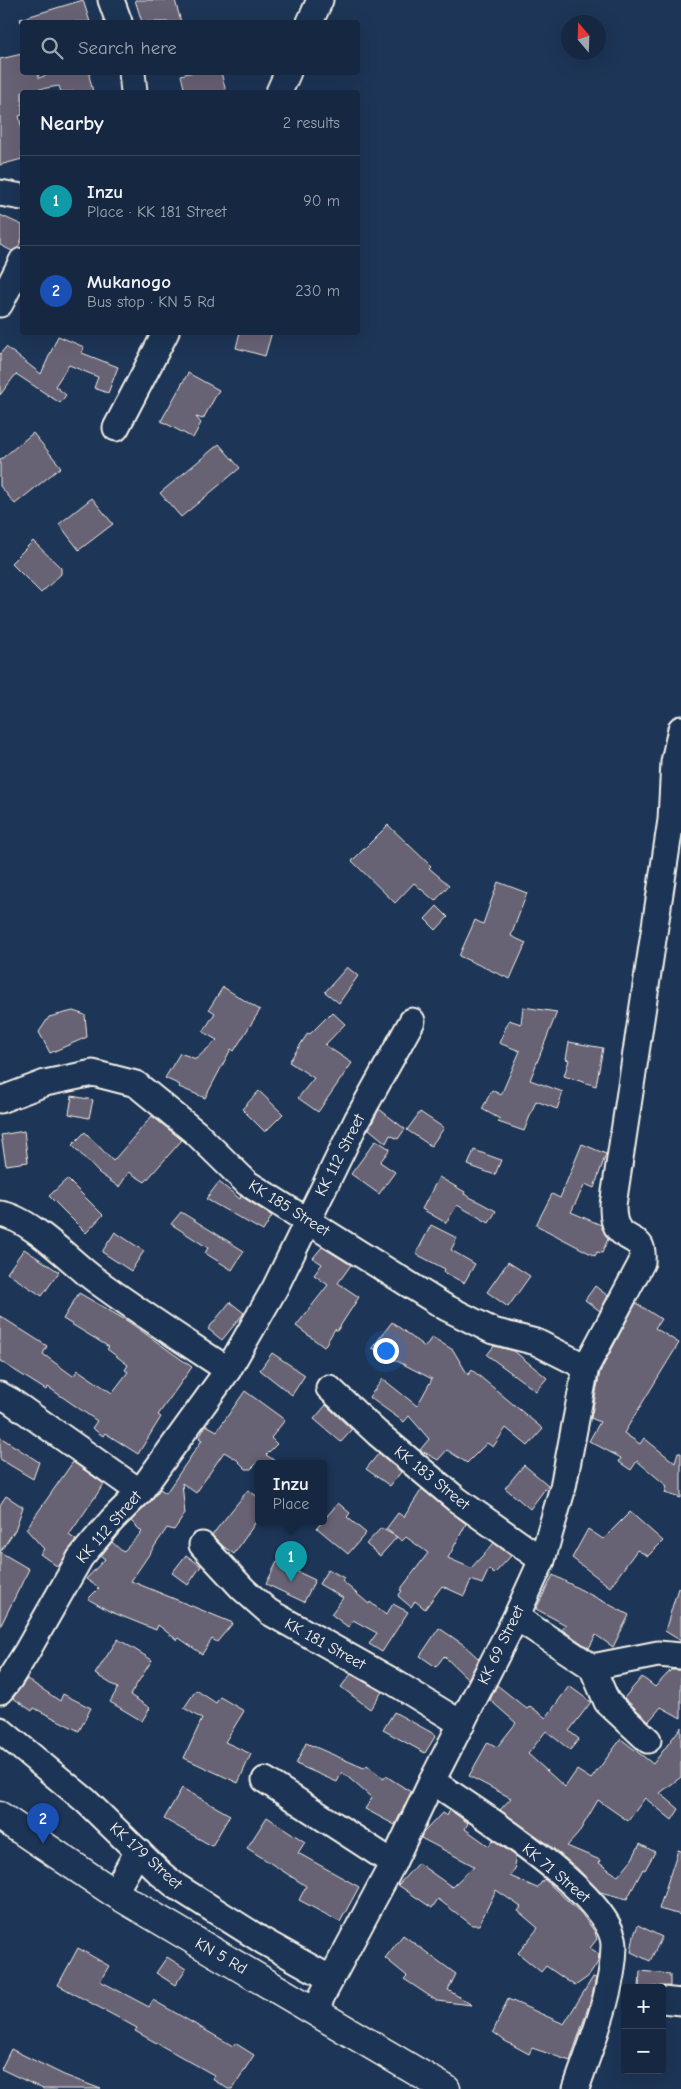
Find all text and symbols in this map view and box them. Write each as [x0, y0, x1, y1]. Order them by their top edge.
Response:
north arrow [561, 15, 606, 60]
search box [20, 20, 360, 75]
icon: search [38, 34, 66, 62]
text: Search here [78, 37, 177, 59]
text: Nearby [40, 111, 104, 135]
text: 2 results [283, 114, 340, 132]
text: Inzu [87, 181, 123, 203]
text: 1 [53, 192, 59, 210]
text: 90 m [303, 192, 340, 210]
text: Place · KK 181 Street [87, 203, 227, 221]
text: Mukanogo [87, 271, 171, 293]
text: 2 [52, 282, 60, 300]
text: 230 m [295, 282, 340, 300]
text: Bus stop · KN 5 Rd [87, 293, 215, 311]
street label: KK 112 Street [312, 1111, 369, 1199]
street label: KK 185 Street [245, 1176, 333, 1240]
your location [373, 1338, 399, 1364]
street label: KK 183 Street [391, 1442, 473, 1514]
popup [255, 1460, 327, 1525]
text: Inzu [273, 1473, 309, 1495]
street label: KK 112 Street [73, 1487, 145, 1567]
text: Place [273, 1495, 309, 1513]
pin: 1 [275, 1541, 307, 1582]
street label: KK 69 Street [474, 1602, 528, 1688]
street label: KK 181 Street [281, 1614, 369, 1674]
pin: 2 [27, 1803, 59, 1844]
street label: KK 179 Street [106, 1819, 186, 1893]
street label: KK 71 Street [519, 1840, 594, 1907]
street label: KN 5 Rd [192, 1934, 250, 1978]
map controls [621, 1984, 666, 2074]
button: + [621, 1984, 666, 2029]
button: − [621, 2029, 666, 2074]

